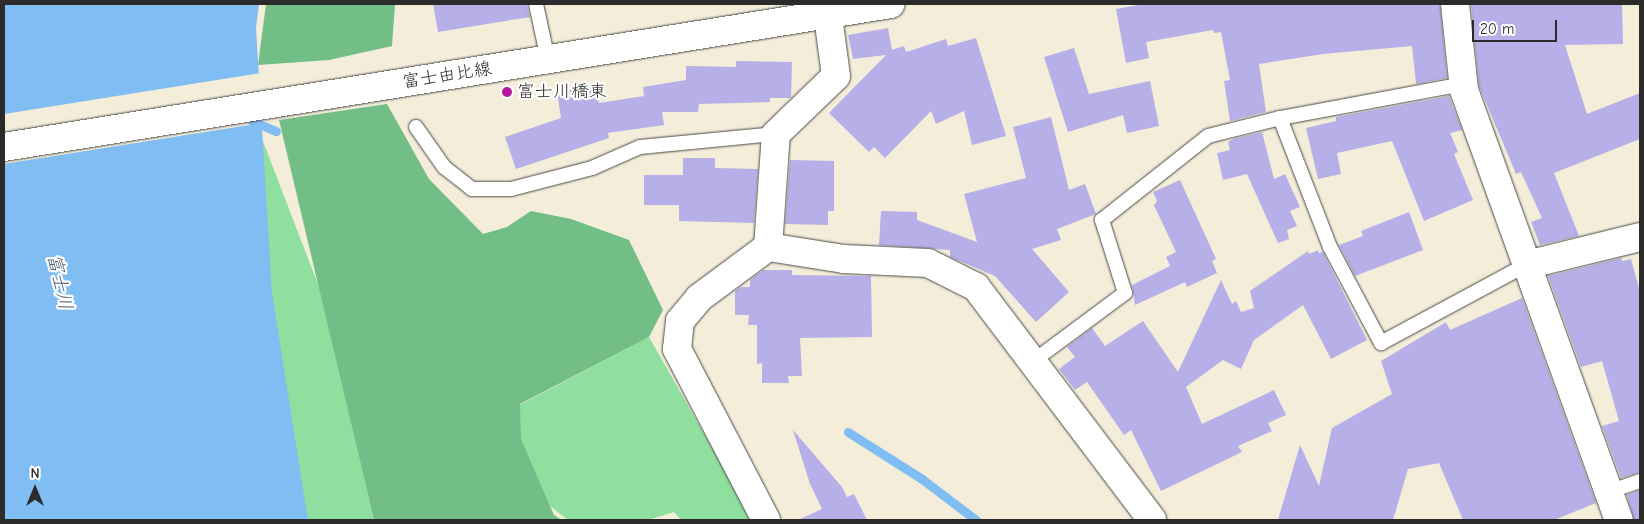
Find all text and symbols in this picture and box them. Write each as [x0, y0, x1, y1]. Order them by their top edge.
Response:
scale bar [1474, 10, 1559, 42]
text: 20 m [1480, 20, 1514, 38]
street label: 富士由比線 [401, 58, 493, 94]
place label: 富士川橋東 [517, 81, 607, 103]
marker: 富士川橋東 [501, 86, 513, 98]
water label: 富士川 [41, 252, 77, 312]
north arrow [10, 464, 60, 514]
text: N [30, 465, 40, 482]

